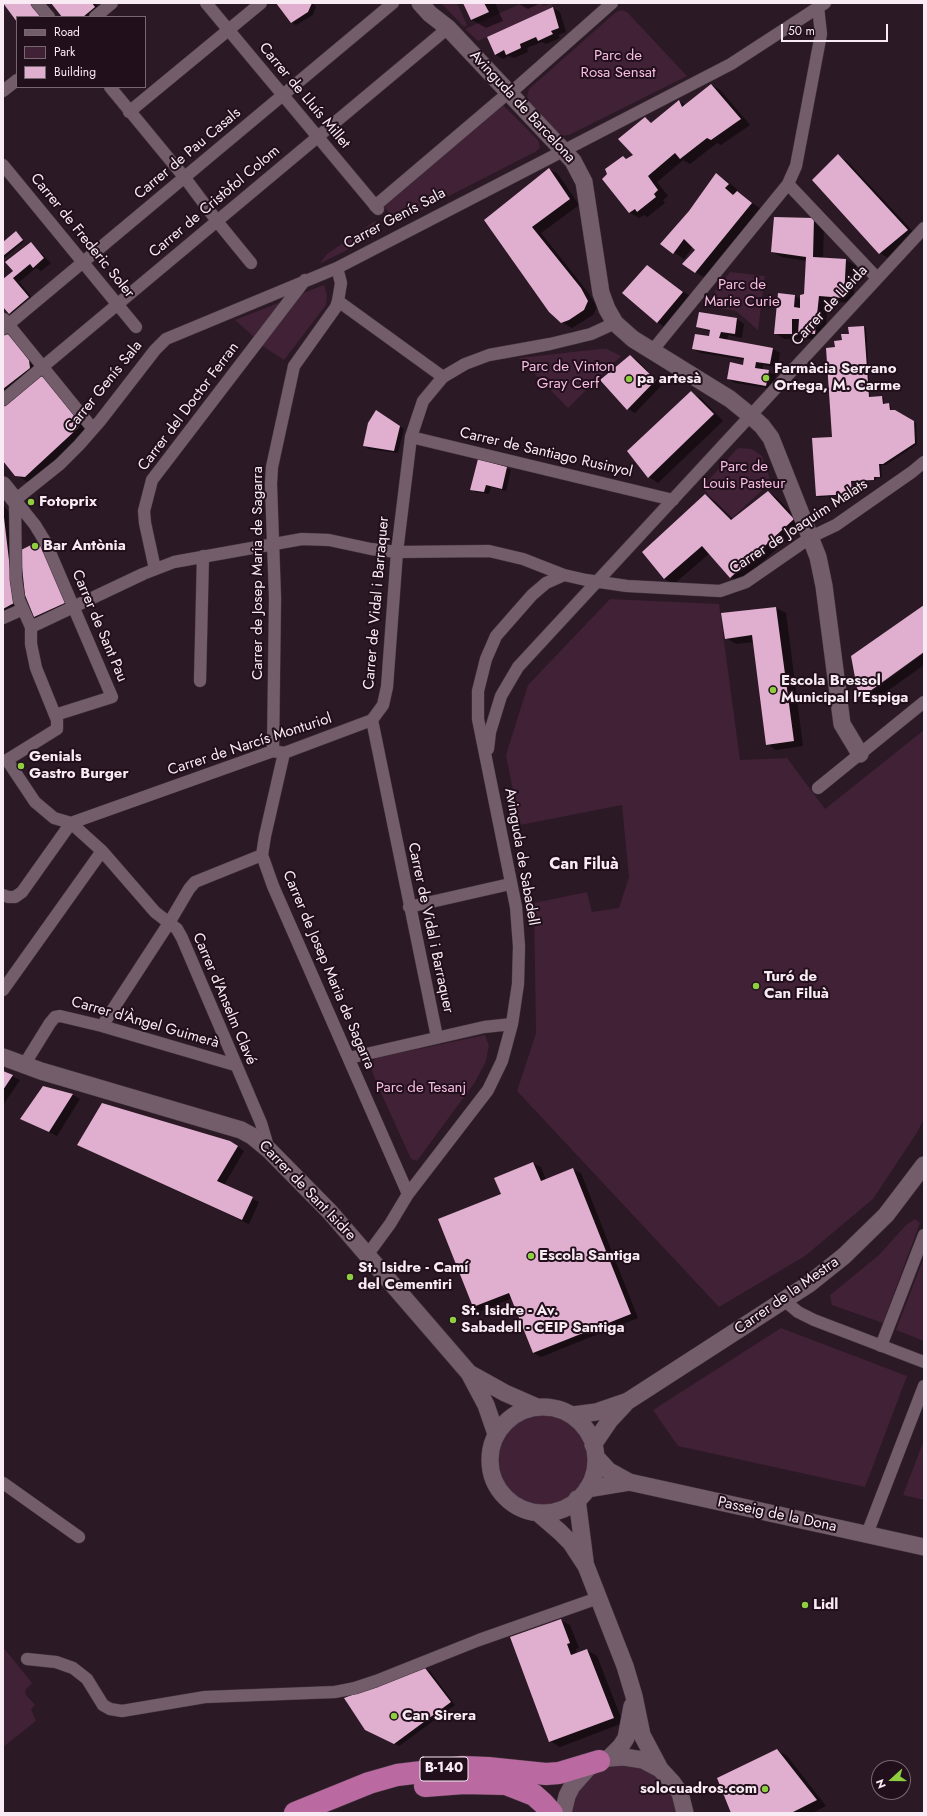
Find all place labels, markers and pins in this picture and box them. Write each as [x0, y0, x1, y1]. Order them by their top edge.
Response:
place label: Farmàcia Serrano Ortega, M. Carme [774, 360, 901, 395]
place label: pa artesà [637, 370, 701, 388]
marker: Farmàcia Serrano Ortega, M. Carme [761, 373, 771, 383]
marker: pa artesà [624, 374, 634, 384]
place label: Fotoprix [39, 493, 97, 511]
marker: Fotoprix [26, 497, 36, 507]
place label: Bar Antònia [43, 537, 126, 555]
marker: Bar Antònia [30, 541, 40, 551]
place label: Escola Bressol Municipal l'Espiga [781, 672, 908, 707]
marker: Escola Bressol Municipal l'Espiga [768, 685, 778, 695]
place label: Genials Gastro Burger [29, 748, 129, 783]
marker: Genials Gastro Burger [16, 761, 26, 771]
place label: Turó de Can Filuà [764, 968, 829, 1003]
marker: Turó de Can Filuà [751, 981, 761, 991]
place label: Escola Santiga [539, 1247, 640, 1265]
marker: Escola Santiga [526, 1251, 536, 1261]
place label: St. Isidre - Camí del Cementiri [358, 1259, 468, 1294]
marker: St. Isidre - Camí del Cementiri [345, 1272, 355, 1282]
place label: St. Isidre - Av. Sabadell - CEIP Santiga [461, 1302, 625, 1337]
marker: St. Isidre - Av. Sabadell - CEIP Santiga [448, 1315, 458, 1325]
place label: Lidl [813, 1596, 838, 1614]
marker: Lidl [800, 1600, 810, 1610]
place label: Can Sirera [402, 1707, 476, 1725]
marker: Can Sirera [389, 1711, 399, 1721]
place label: solocuadros.com [640, 1780, 757, 1798]
marker: solocuadros.com [760, 1784, 770, 1794]

